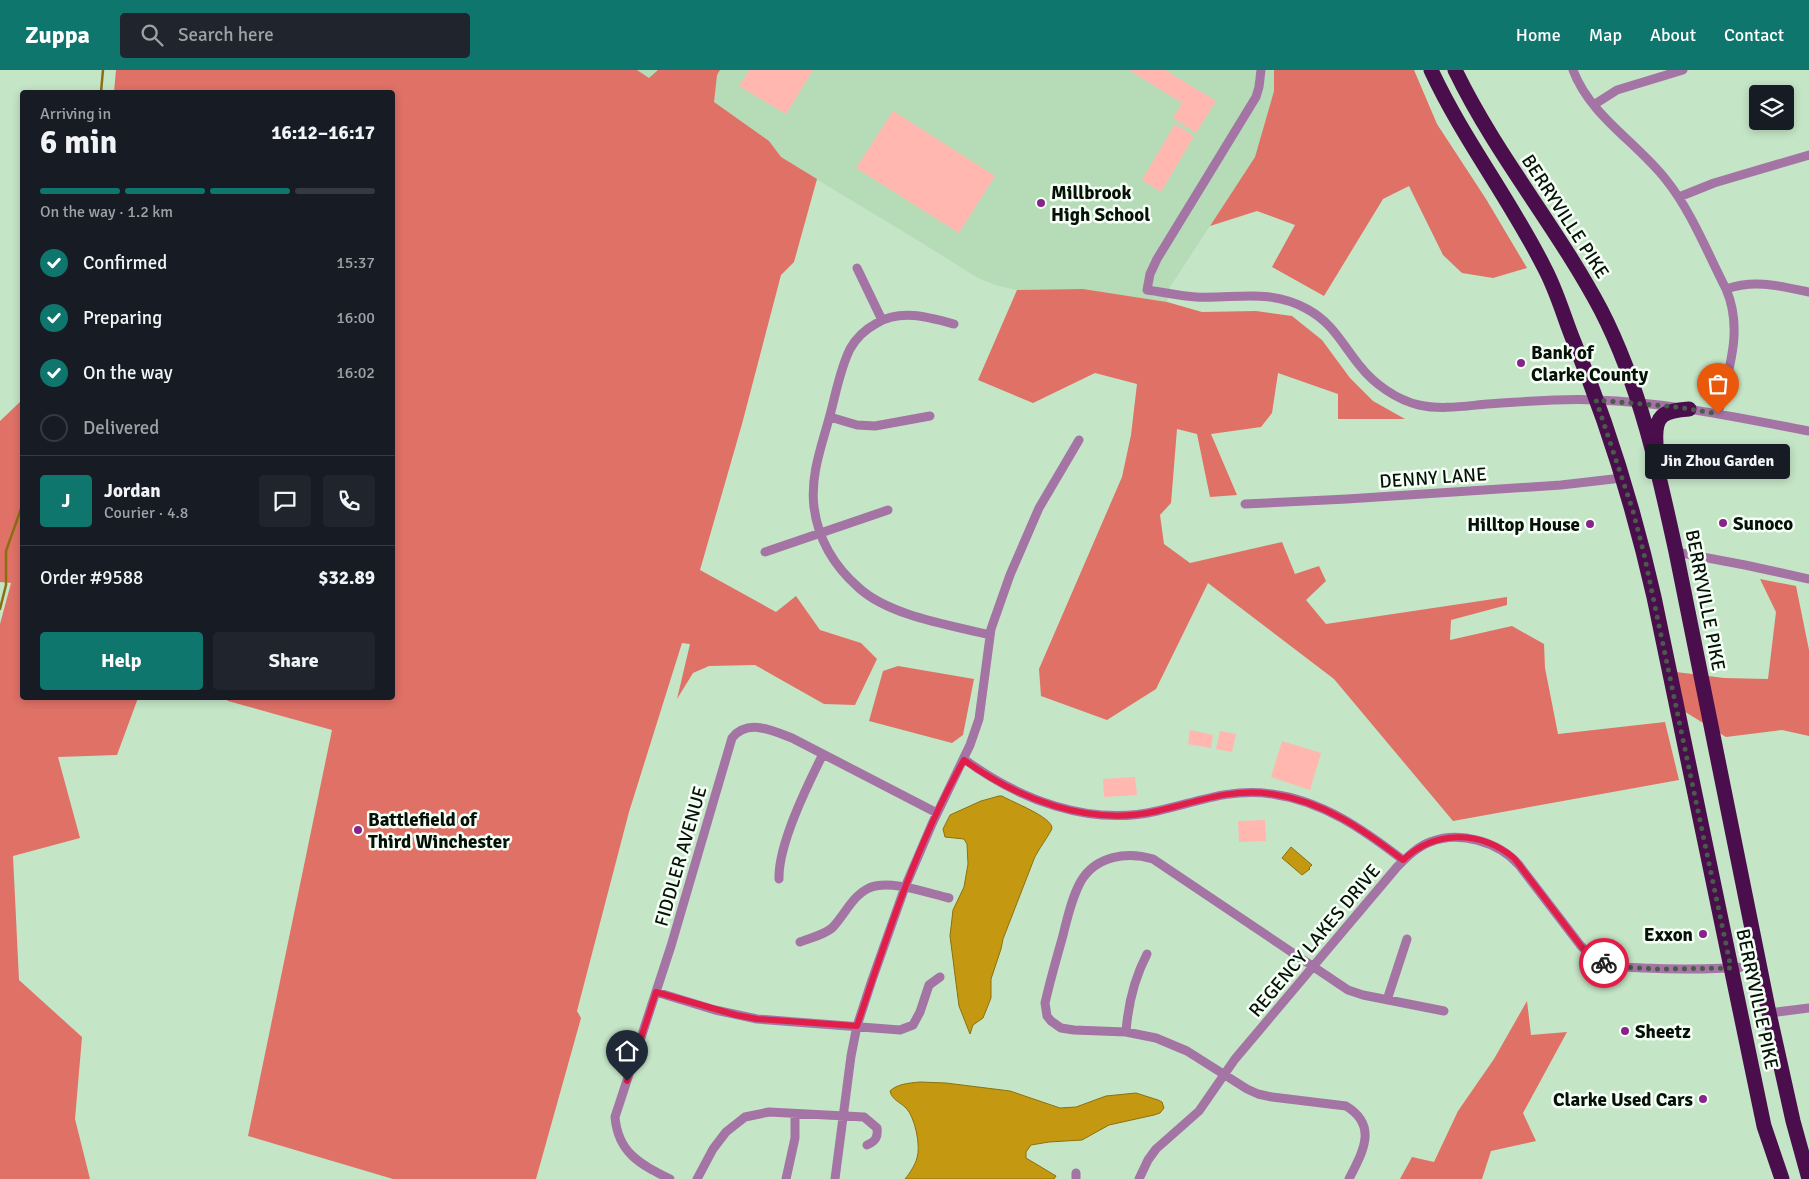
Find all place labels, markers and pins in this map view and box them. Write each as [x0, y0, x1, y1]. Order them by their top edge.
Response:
place label: Millbrook High School [1051, 181, 1150, 227]
marker: Millbrook High School [1035, 197, 1047, 209]
place label: Bank of Clarke County [1531, 341, 1649, 387]
marker: Bank of Clarke County [1515, 357, 1527, 369]
pin [1697, 363, 1739, 414]
callout: Jin Zhou Garden [1646, 444, 1790, 479]
place label: Sunoco [1733, 512, 1793, 536]
place label: Hilltop House [1467, 513, 1580, 537]
marker: Sunoco [1717, 517, 1729, 529]
marker: Hilltop House [1584, 518, 1596, 530]
place label: Battlefield of Third Winchester [368, 808, 510, 854]
marker: Battlefield of Third Winchester [352, 824, 364, 836]
place label: Exxon [1644, 923, 1693, 947]
marker: Exxon [1697, 928, 1709, 940]
place label: Sheetz [1635, 1020, 1691, 1044]
marker: Sheetz [1619, 1025, 1631, 1037]
pin [606, 1030, 648, 1081]
place label: Clarke Used Cars [1553, 1088, 1693, 1112]
marker: Clarke Used Cars [1697, 1093, 1709, 1105]

